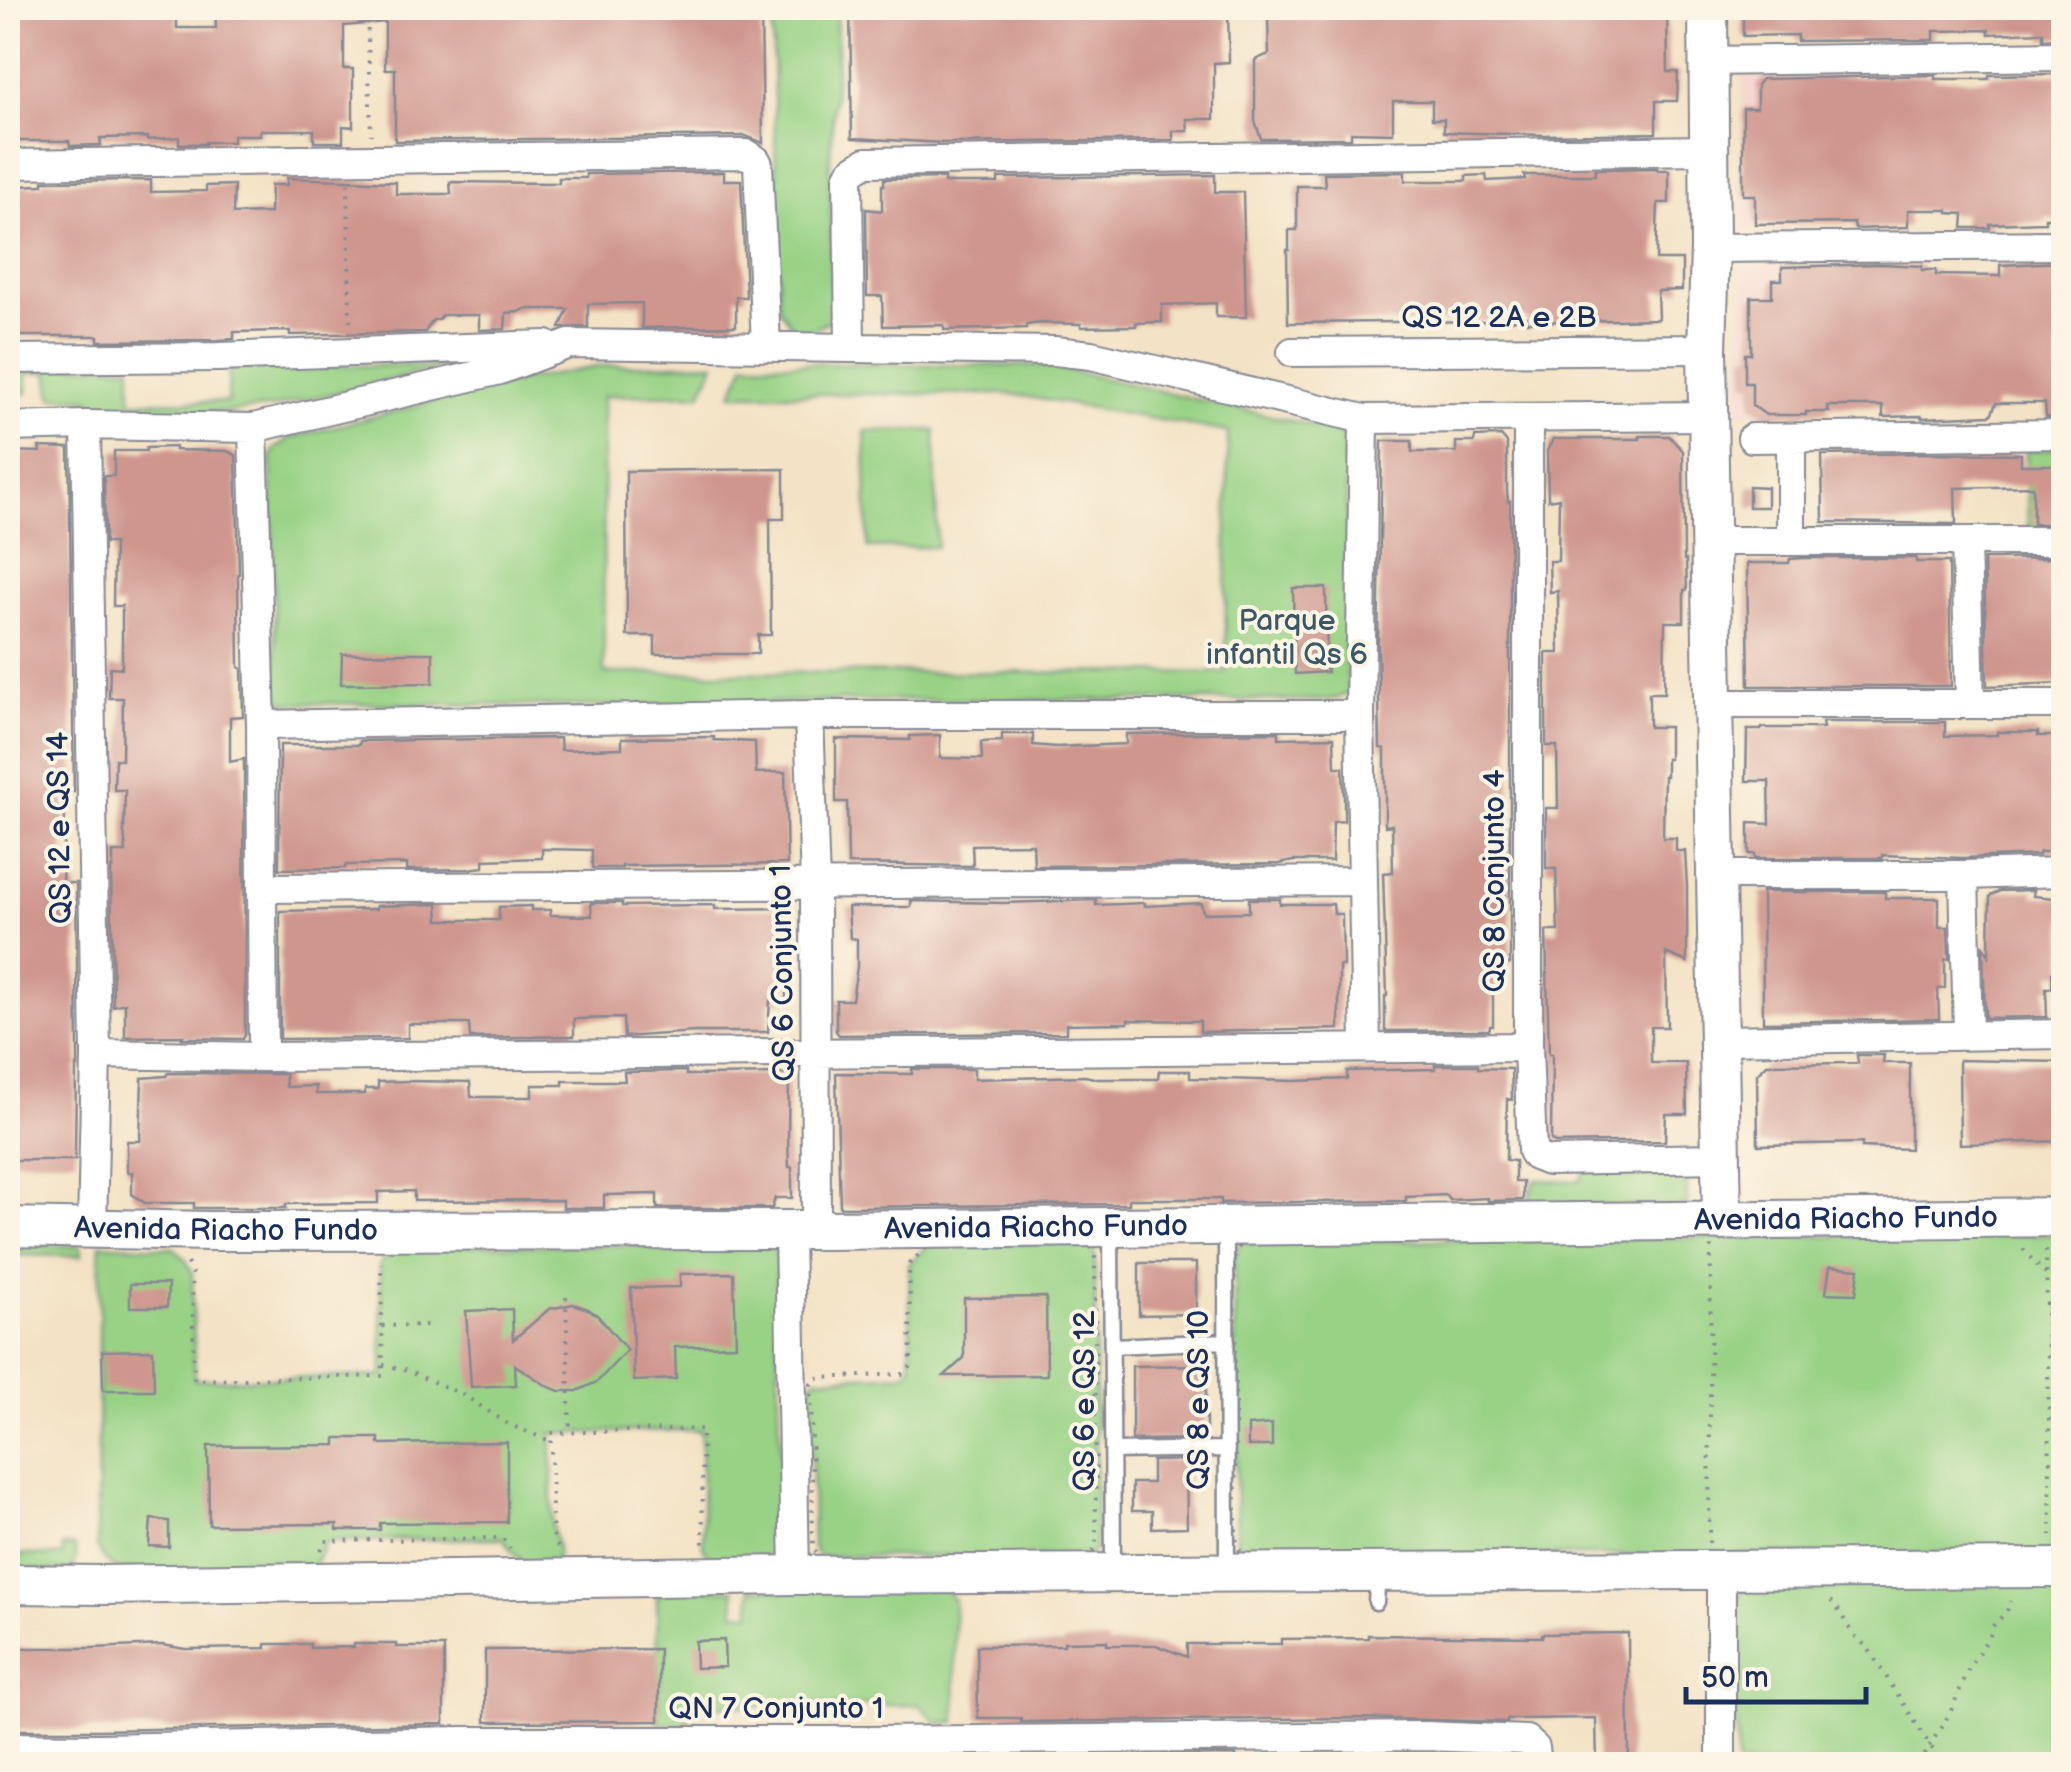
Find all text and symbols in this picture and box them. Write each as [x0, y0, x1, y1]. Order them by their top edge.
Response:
street label: QS 12 2A e 2B [1401, 300, 1597, 336]
park label: Parque infantil Qs 6 [1206, 603, 1368, 673]
street label: QS 12 e QS 14 [40, 732, 80, 924]
street label: QS 8 Conjunto 4 [1477, 770, 1513, 993]
street label: QS 6 Conjunto 1 [763, 864, 803, 1082]
street label: Avenida Riacho Fundo [1694, 1200, 1998, 1239]
street label: Avenida Riacho Fundo [884, 1208, 1188, 1247]
street label: Avenida Riacho Fundo [74, 1210, 378, 1249]
street label: QS 6 e QS 12 [1067, 1310, 1103, 1491]
street label: QS 8 e QS 10 [1181, 1310, 1217, 1490]
scale bar [1686, 1642, 1866, 1704]
text: 50 m [1701, 1660, 1769, 1696]
street label: QN 7 Conjunto 1 [668, 1691, 884, 1727]

